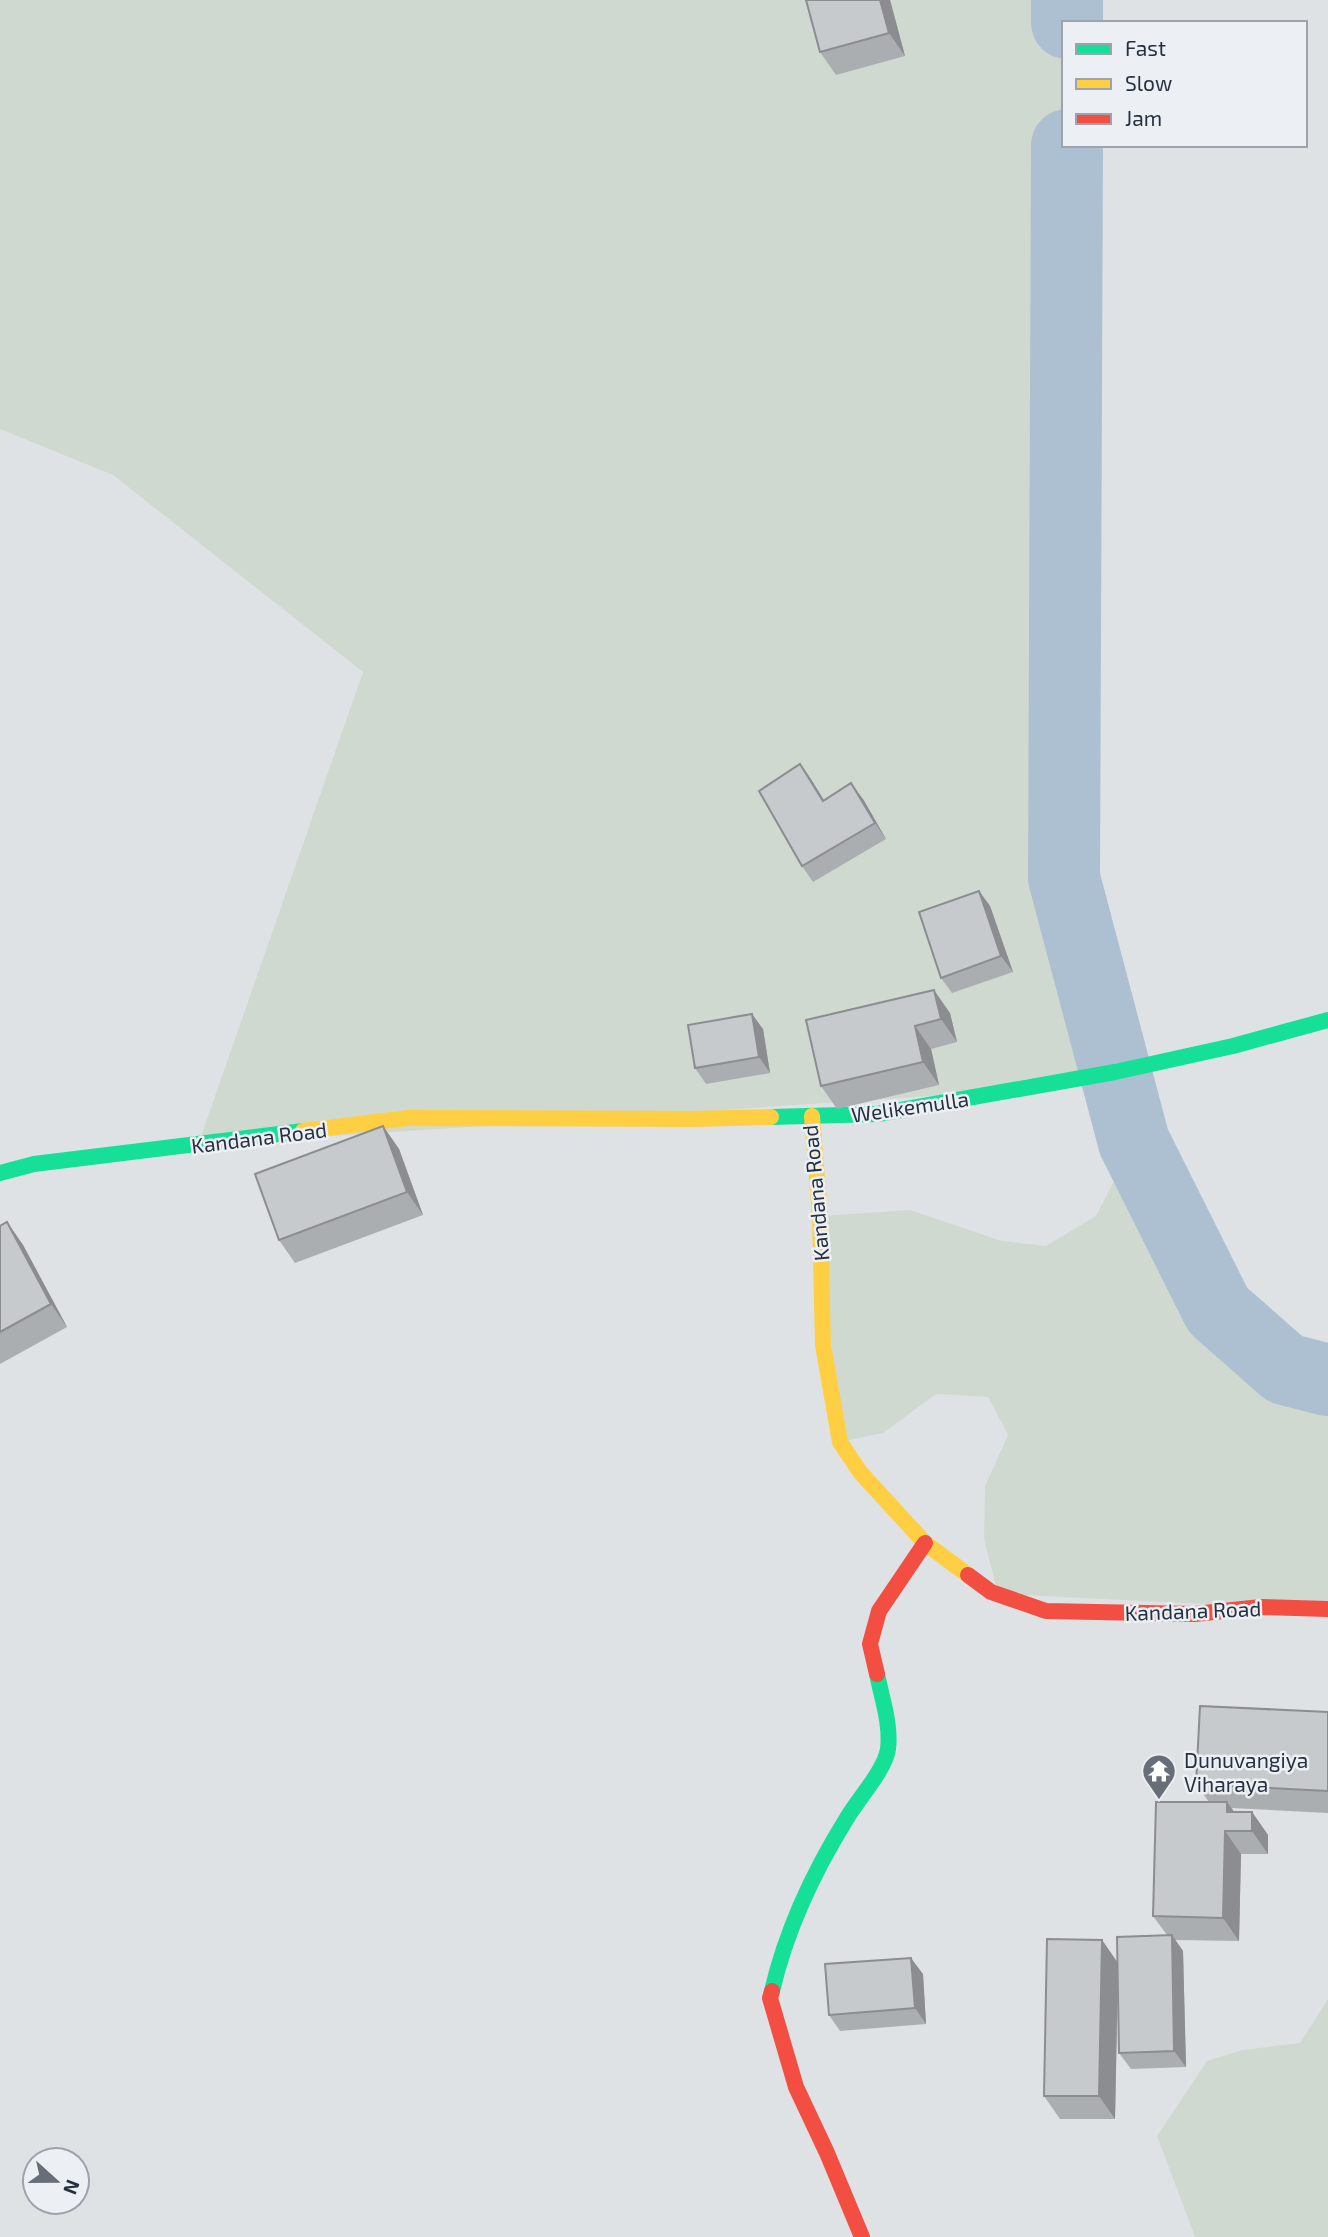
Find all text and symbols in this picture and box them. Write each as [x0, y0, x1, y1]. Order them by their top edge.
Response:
legend [1062, 21, 1307, 147]
text: Fast [1125, 35, 1166, 60]
text: Slow [1125, 70, 1172, 95]
text: Jam [1125, 105, 1162, 130]
street label: Welikemulla [850, 1085, 970, 1127]
street label: Kandana Road [190, 1116, 328, 1158]
street label: Kandana Road [797, 1124, 833, 1262]
street label: Kandana Road [1124, 1595, 1262, 1625]
place label: Dunuvangiya Viharaya [1184, 1747, 1308, 1796]
temple icon: Dunuvangiya Viharaya [1140, 1752, 1178, 1801]
north arrow [21, 2146, 91, 2216]
text: N [59, 2177, 86, 2198]

